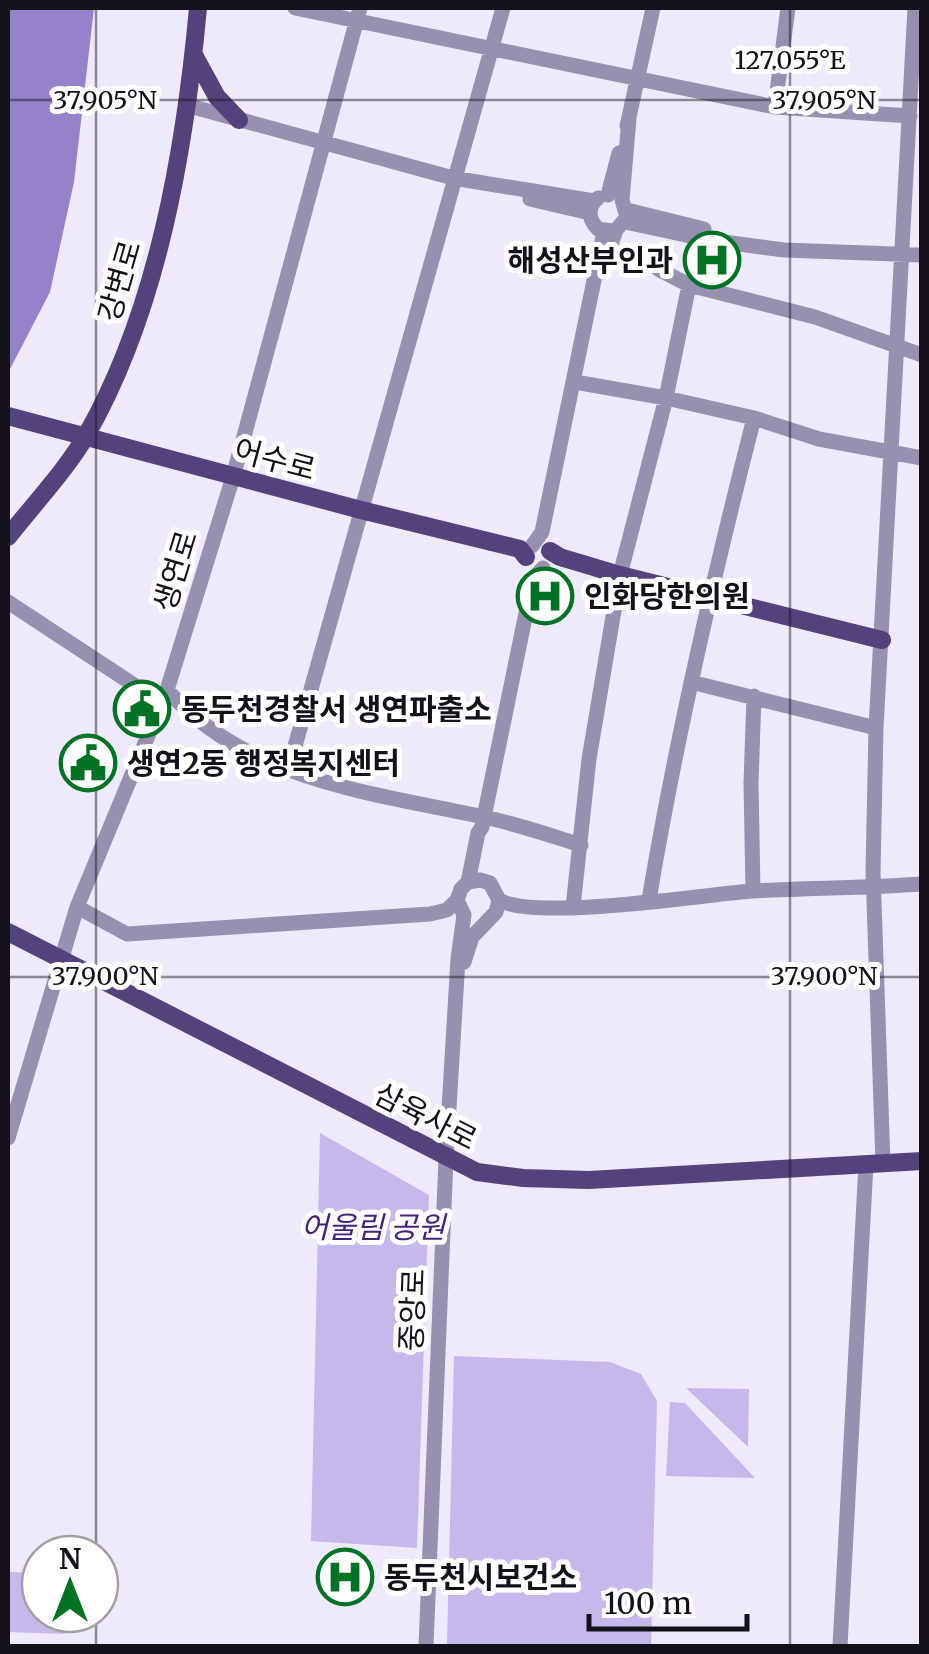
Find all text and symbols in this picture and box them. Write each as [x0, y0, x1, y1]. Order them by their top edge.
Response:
text: 127.055°E [735, 44, 846, 76]
text: 37.905°N [53, 84, 157, 116]
text: 37.905°N [772, 84, 876, 116]
hospital icon: 해성산부인과 [682, 230, 742, 290]
street label: 강변로 [89, 236, 149, 326]
place label: 해성산부인과 [507, 241, 673, 279]
street label: 어수로 [230, 430, 320, 488]
street label: 생연로 [145, 526, 205, 616]
hospital icon: 인화당한의원 [515, 566, 575, 626]
place label: 인화당한의원 [584, 577, 750, 615]
public building icon: 동두천경찰서 생연파출소 [112, 679, 172, 739]
place label: 동두천경찰서 생연파출소 [181, 690, 492, 728]
public building icon: 생연2동 행정복지센터 [58, 733, 118, 793]
place label: 생연2동 행정복지센터 [127, 744, 400, 782]
text: 37.900°N [52, 960, 158, 992]
text: 37.900°N [771, 960, 877, 992]
street label: 삼육사로 [368, 1074, 484, 1158]
park label: 어울림 공원 [301, 1208, 448, 1246]
street label: 중앙로 [392, 1268, 432, 1352]
north arrow [20, 1534, 120, 1634]
text: N [59, 1541, 81, 1577]
hospital icon: 동두천시보건소 [315, 1547, 375, 1607]
place label: 동두천시보건소 [384, 1558, 577, 1596]
scale bar [589, 1569, 746, 1631]
text: 100 m [604, 1584, 692, 1622]

